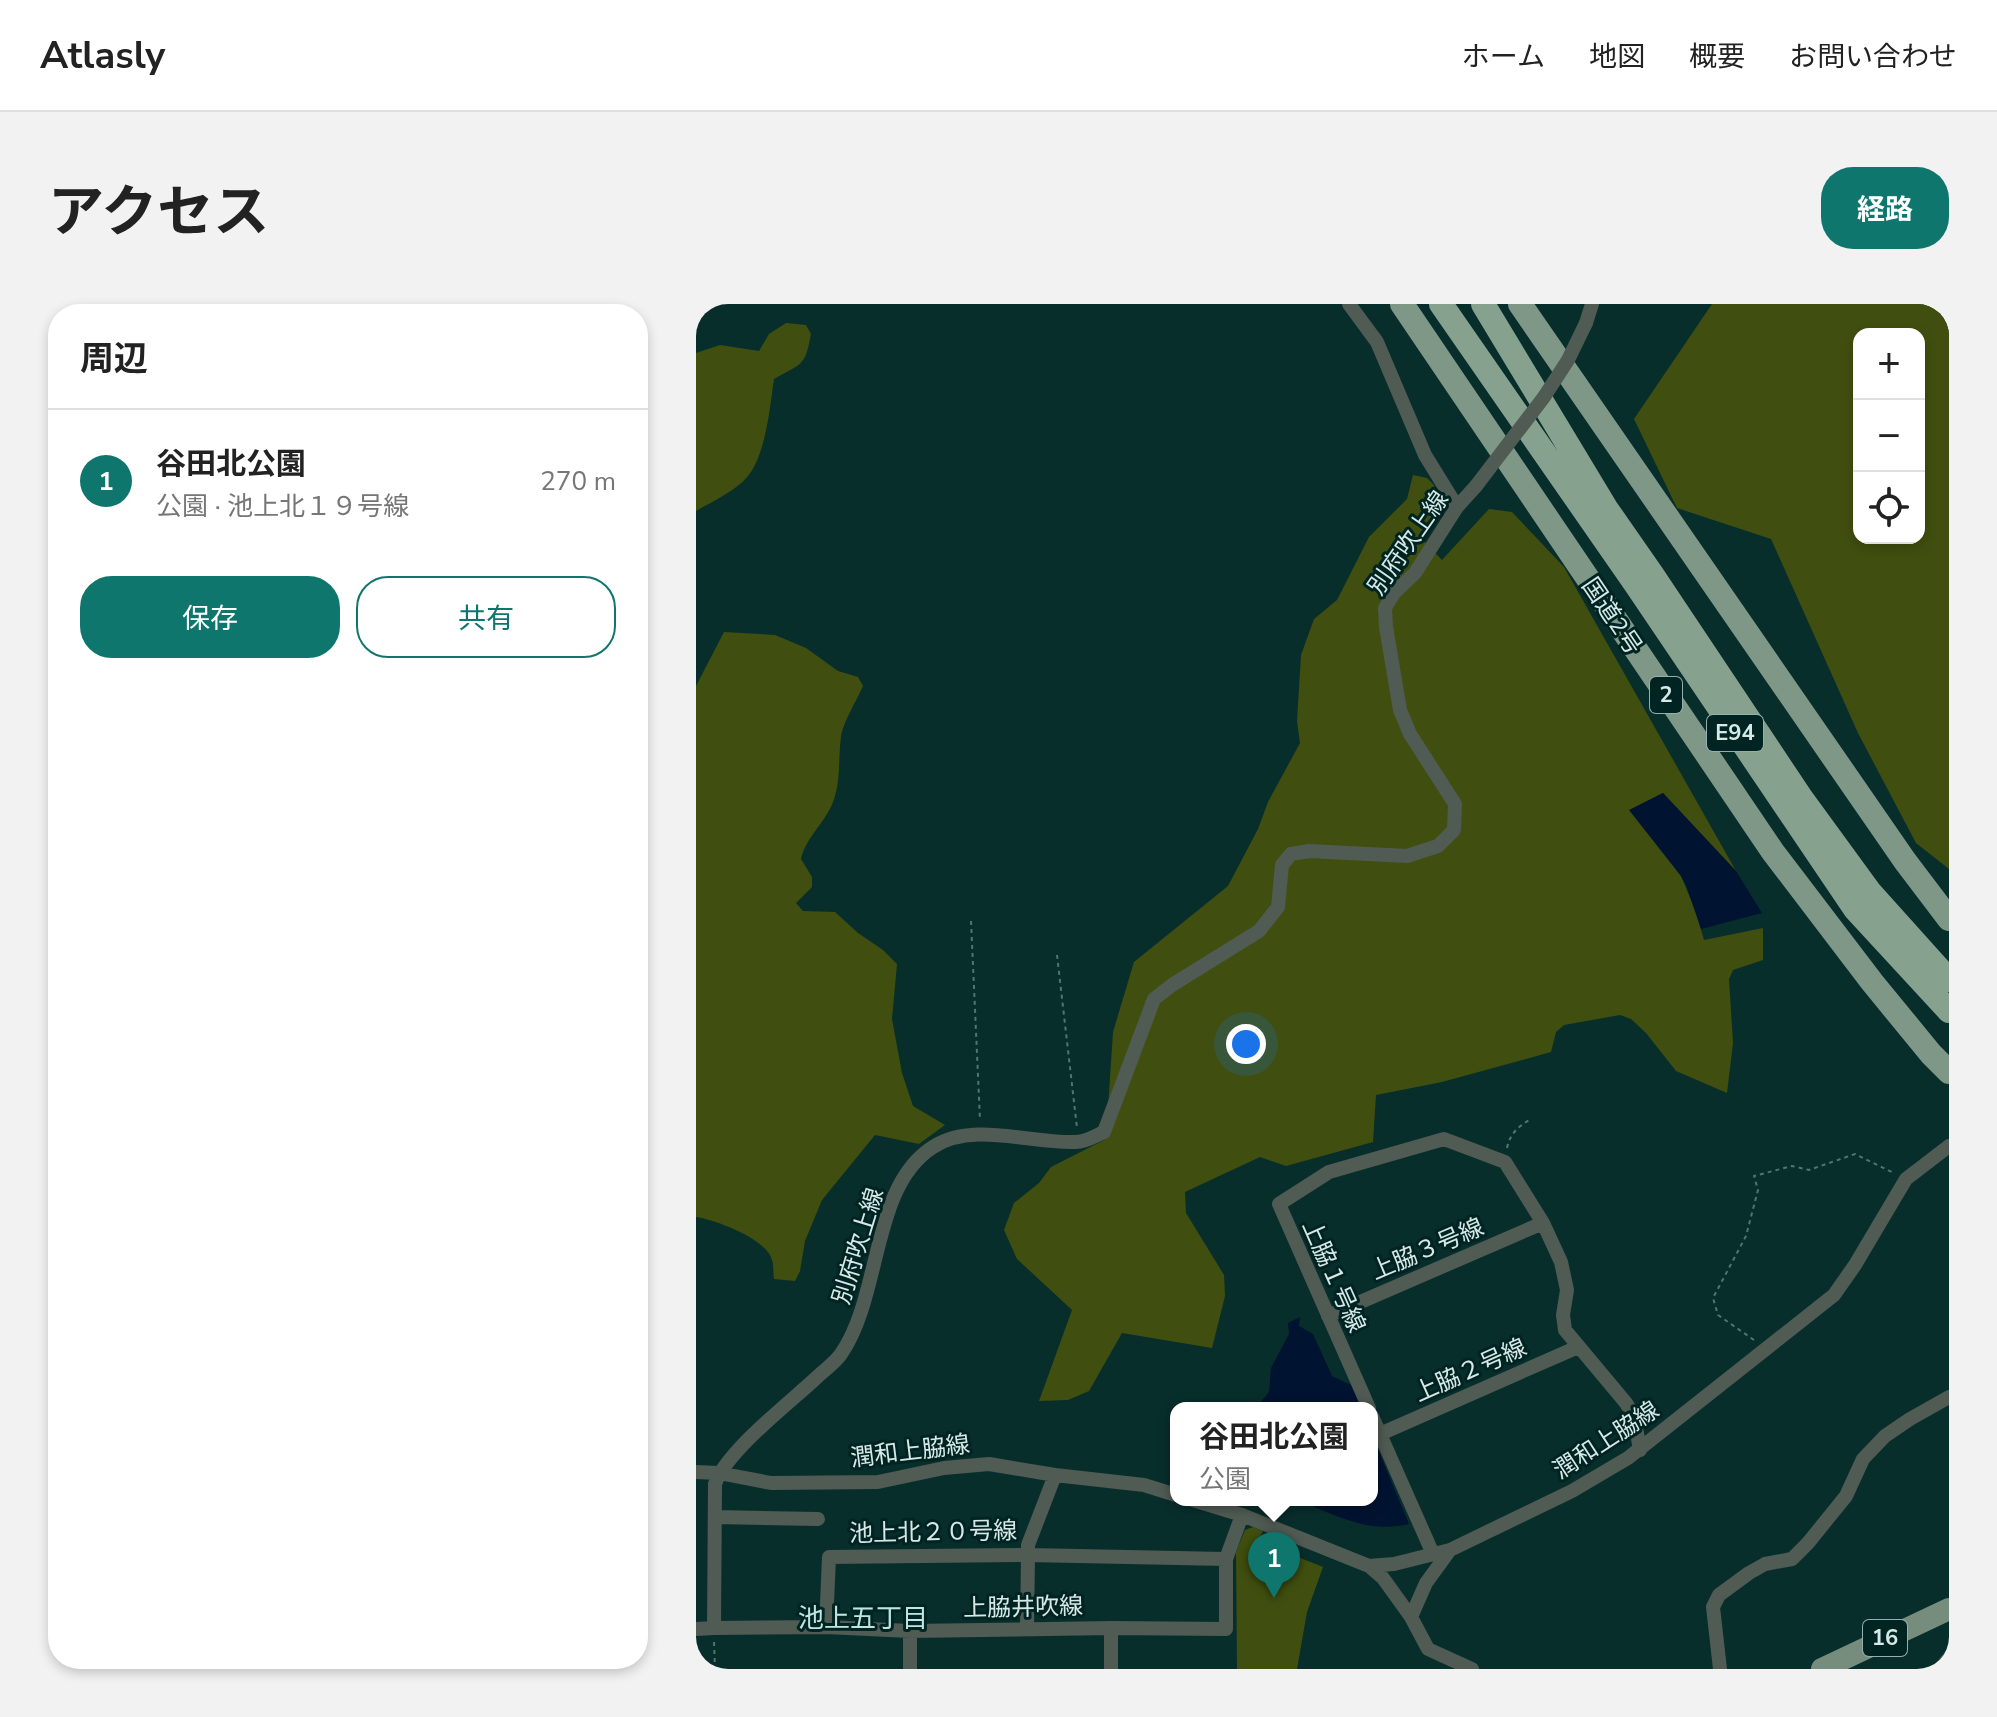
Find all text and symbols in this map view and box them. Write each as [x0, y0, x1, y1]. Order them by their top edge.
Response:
text: Atlasly [40, 30, 165, 81]
text: ホーム [1462, 38, 1545, 76]
text: 地図 [1589, 38, 1645, 76]
text: 概要 [1689, 38, 1745, 76]
text: お問い合わせ [1789, 38, 1957, 76]
button: 経路 [1821, 167, 1949, 249]
text: アクセス [48, 174, 269, 251]
map controls [1853, 328, 1925, 544]
button: + [1853, 328, 1925, 400]
text: 周辺 [80, 336, 148, 382]
button: − [1853, 400, 1925, 472]
text: 谷田北公園 [156, 444, 306, 485]
text: 1 [98, 464, 114, 499]
text: 270 m [540, 464, 616, 499]
button: locate [1853, 472, 1925, 544]
street label: 別府吹上線 [1360, 485, 1456, 601]
text: 公園 · 池上北１９号線 [156, 489, 409, 524]
street label: 国道2号 [1575, 571, 1649, 661]
button: 保存 [80, 576, 340, 658]
button: 共有 [356, 576, 616, 658]
road number: 2 [1650, 677, 1682, 713]
road number: E94 [1707, 715, 1763, 751]
your location [1226, 1024, 1266, 1064]
street label: 別府吹上線 [825, 1184, 891, 1308]
street label: 上脇３号線 [1366, 1211, 1488, 1287]
street label: 上脇１号線 [1295, 1215, 1373, 1337]
street label: 上脇２号線 [1409, 1331, 1531, 1409]
street label: 潤和上脇線 [1547, 1394, 1665, 1486]
popup [1170, 1402, 1378, 1506]
text: 谷田北公園 [1199, 1417, 1349, 1458]
street label: 潤和上脇線 [848, 1428, 972, 1474]
text: 公園 [1199, 1462, 1251, 1497]
street label: 池上北２０号線 [849, 1515, 1017, 1549]
pin: 1 [1248, 1532, 1300, 1598]
street label: 上脇井吹線 [963, 1590, 1083, 1624]
district label: 池上五丁目 [798, 1601, 928, 1636]
road number: 16 [1863, 1620, 1907, 1656]

